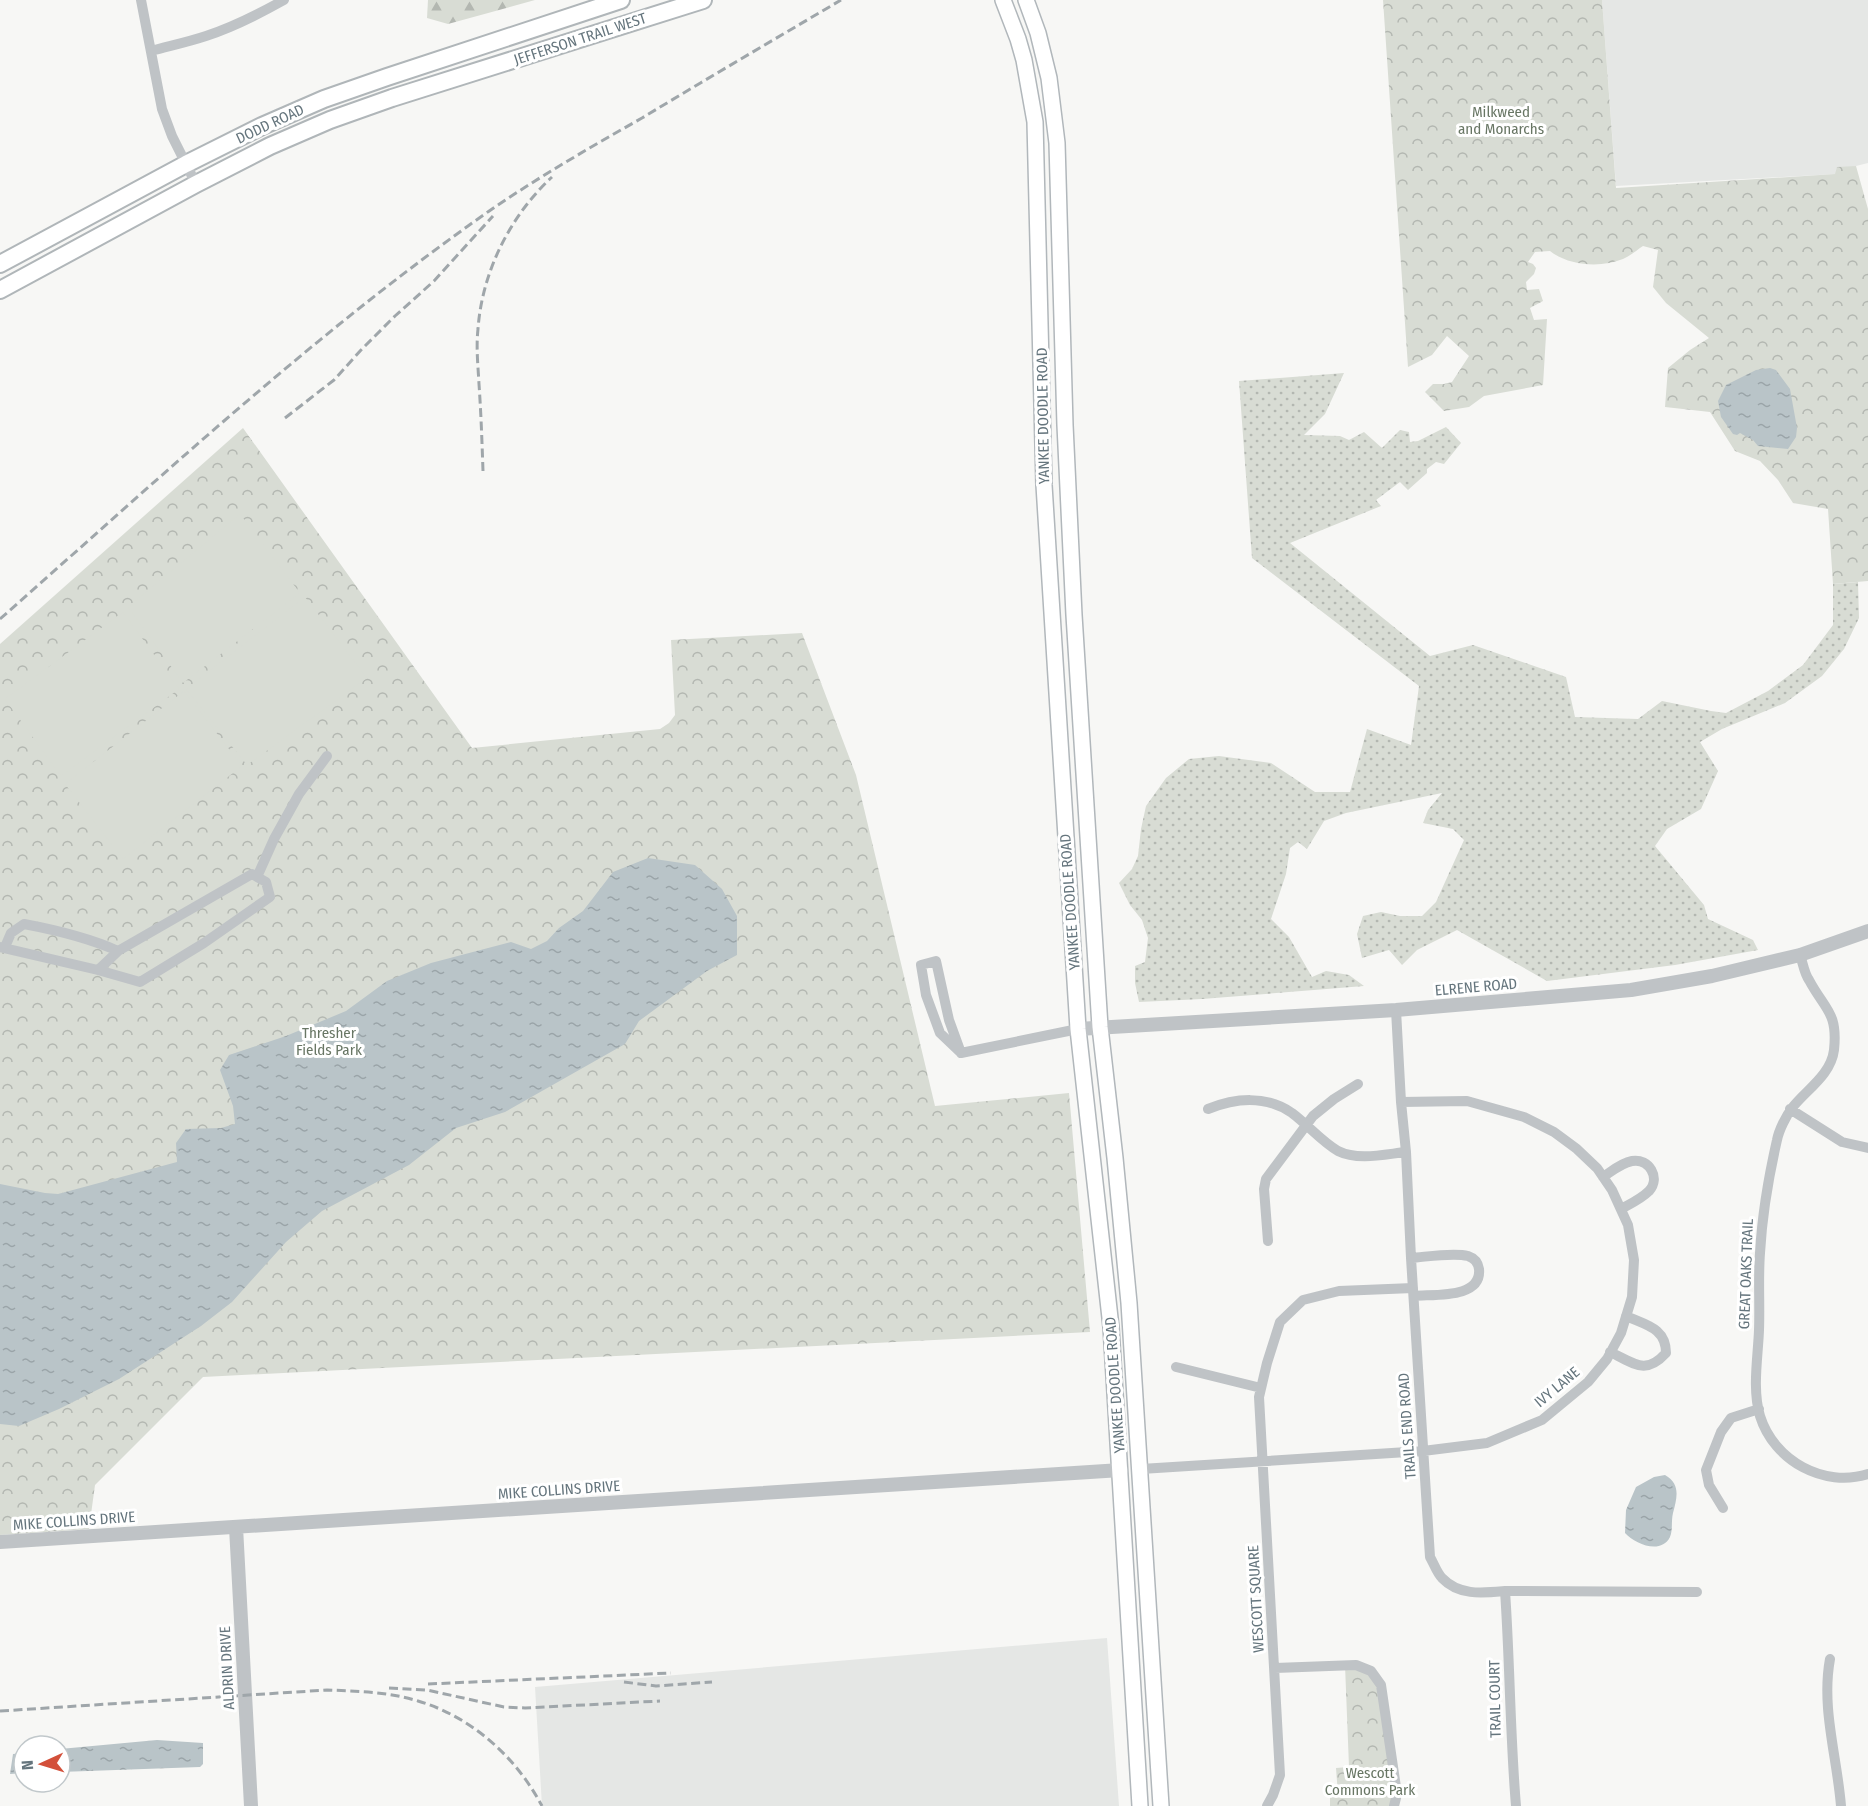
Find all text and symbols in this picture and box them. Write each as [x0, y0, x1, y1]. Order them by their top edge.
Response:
street label: JEFFERSON TRAIL WEST [512, 9, 649, 69]
street label: DODD ROAD [233, 100, 307, 148]
park label: Milkweed and Monarchs [1458, 103, 1544, 138]
street label: YANKEE DOODLE ROAD [1033, 348, 1053, 484]
street label: YANKEE DOODLE ROAD [1056, 833, 1084, 971]
street label: ELRENE ROAD [1434, 974, 1518, 1000]
park label: Thresher Fields Park [296, 1024, 362, 1059]
street label: GREAT OAKS TRAIL [1735, 1218, 1757, 1330]
street label: YANKEE DOODLE ROAD [1101, 1316, 1129, 1454]
street label: IVY LANE [1531, 1363, 1583, 1411]
street label: TRAILS END ROAD [1394, 1372, 1420, 1480]
street label: MIKE COLLINS DRIVE [497, 1477, 621, 1503]
street label: MIKE COLLINS DRIVE [12, 1508, 136, 1534]
street label: WESCOTT SQUARE [1244, 1545, 1268, 1653]
street label: ALDRIN DRIVE [216, 1626, 238, 1710]
street label: TRAIL COURT [1485, 1660, 1505, 1738]
north arrow [12, 1734, 72, 1794]
text: N [18, 1760, 37, 1770]
park label: Wescott Commons Park [1325, 1764, 1415, 1799]

